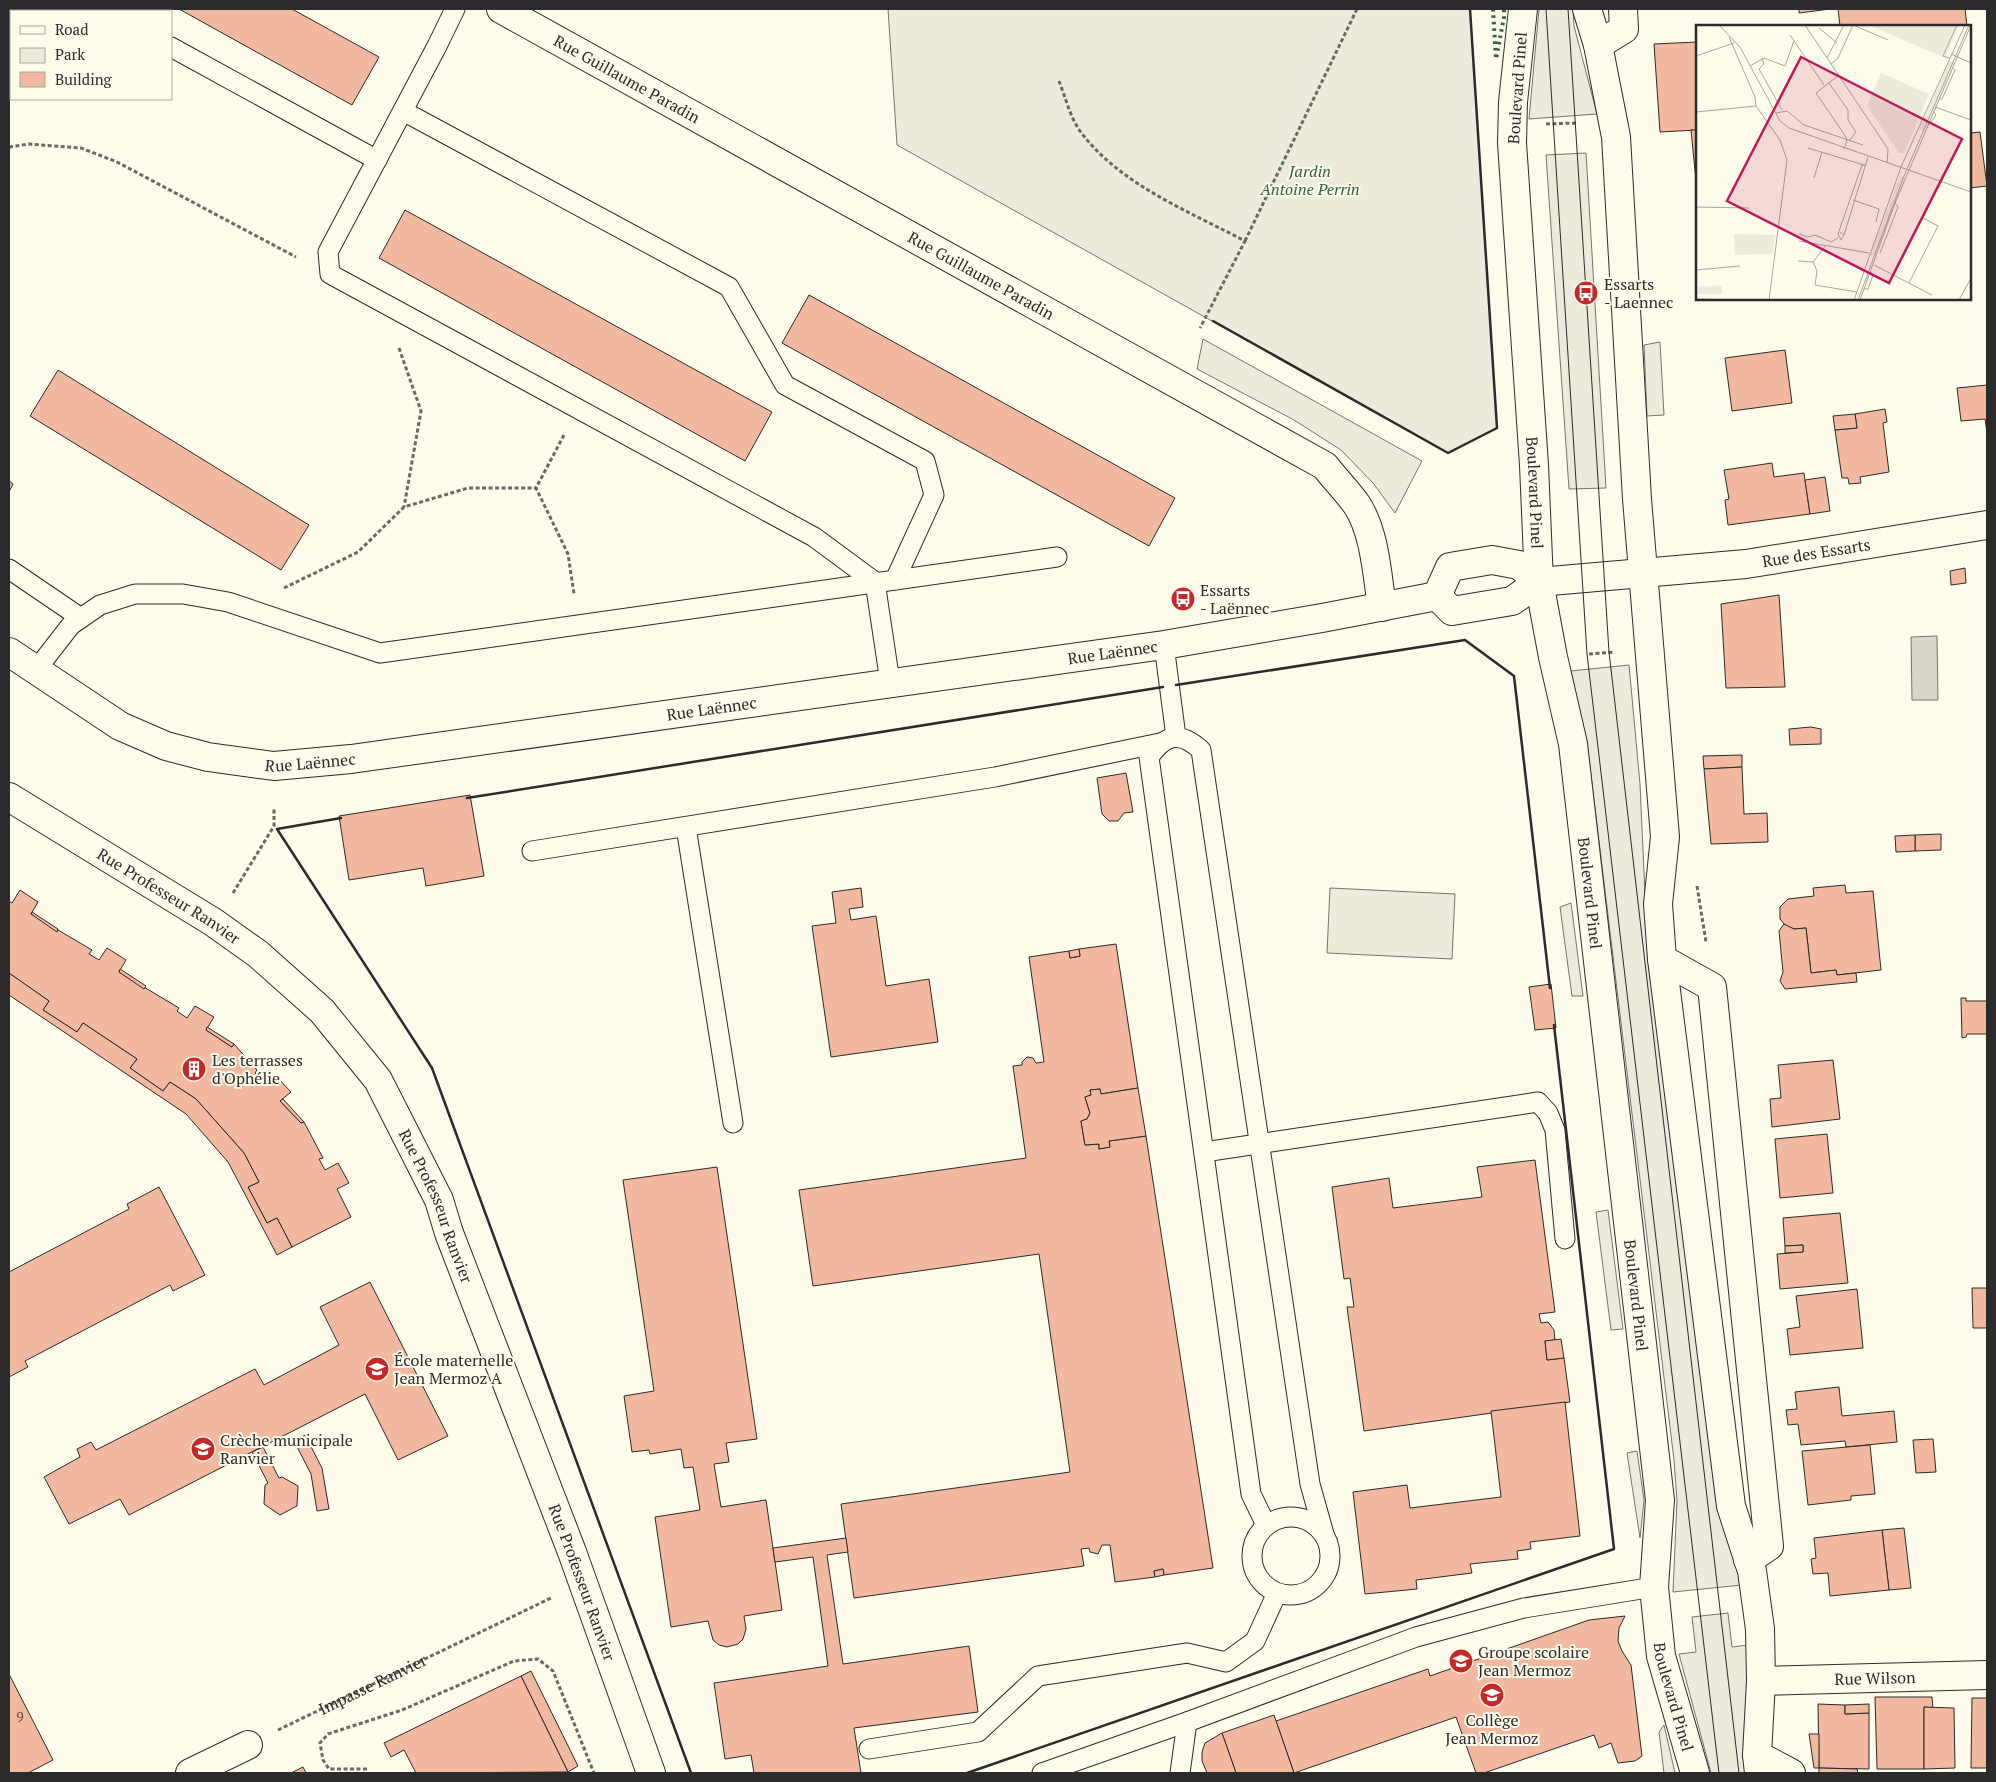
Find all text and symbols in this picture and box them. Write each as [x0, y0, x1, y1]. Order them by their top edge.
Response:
legend [10, 10, 172, 100]
text: Road [55, 19, 88, 39]
inset map [1696, 25, 1971, 300]
street label: Rue Guillaume Paradin [550, 29, 704, 129]
street label: Boulevard Pinel [1502, 31, 1532, 145]
text: Park [55, 44, 85, 64]
text: Building [55, 69, 113, 89]
park label: Jardin Antoine Perrin [1259, 160, 1360, 200]
street label: Rue Guillaume Paradin [904, 226, 1059, 325]
place label: Essarts - Laennec [1604, 273, 1673, 313]
bus stop icon: Essarts - Laennec [1573, 280, 1599, 306]
street label: Boulevard Pinel [1521, 436, 1549, 549]
street label: Rue des Essarts [1760, 533, 1872, 572]
place label: Essarts - Laënnec [1200, 579, 1269, 619]
bus stop icon: Essarts - Laënnec [1170, 586, 1196, 612]
street label: Rue Laënnec [1066, 635, 1159, 669]
street label: Rue Laënnec [665, 691, 758, 726]
street label: Rue Laënnec [264, 747, 357, 777]
street label: Boulevard Pinel [1573, 836, 1608, 950]
street label: Rue Professeur Ranvier [93, 843, 246, 950]
place label: Les terrasses d'Ophélie [212, 1049, 303, 1089]
building icon: Les terrasses d'Ophélie [181, 1056, 207, 1082]
street label: Rue Professeur Ranvier [394, 1125, 478, 1287]
street label: Boulevard Pinel [1619, 1238, 1654, 1353]
place label: École maternelle Jean Mermoz A [394, 1349, 513, 1389]
school or university icon: École maternelle Jean Mermoz A [364, 1356, 390, 1382]
place label: Crèche municipale Ranvier [220, 1429, 353, 1469]
school or university icon: Crèche municipale Ranvier [190, 1436, 216, 1462]
street label: Rue Professeur Ranvier [544, 1501, 621, 1664]
place label: Groupe scolaire Jean Mermoz [1478, 1641, 1589, 1681]
street label: Boulevard Pinel [1649, 1641, 1699, 1754]
street label: Impasse Ranvier [315, 1648, 431, 1720]
school or university icon: Groupe scolaire Jean Mermoz [1448, 1648, 1474, 1674]
street label: Rue Wilson [1834, 1666, 1916, 1690]
school or university icon: Collège Jean Mermoz [1479, 1682, 1505, 1708]
house number: 9 [16, 1707, 24, 1726]
place label: Collège Jean Mermoz [1445, 1709, 1539, 1749]

